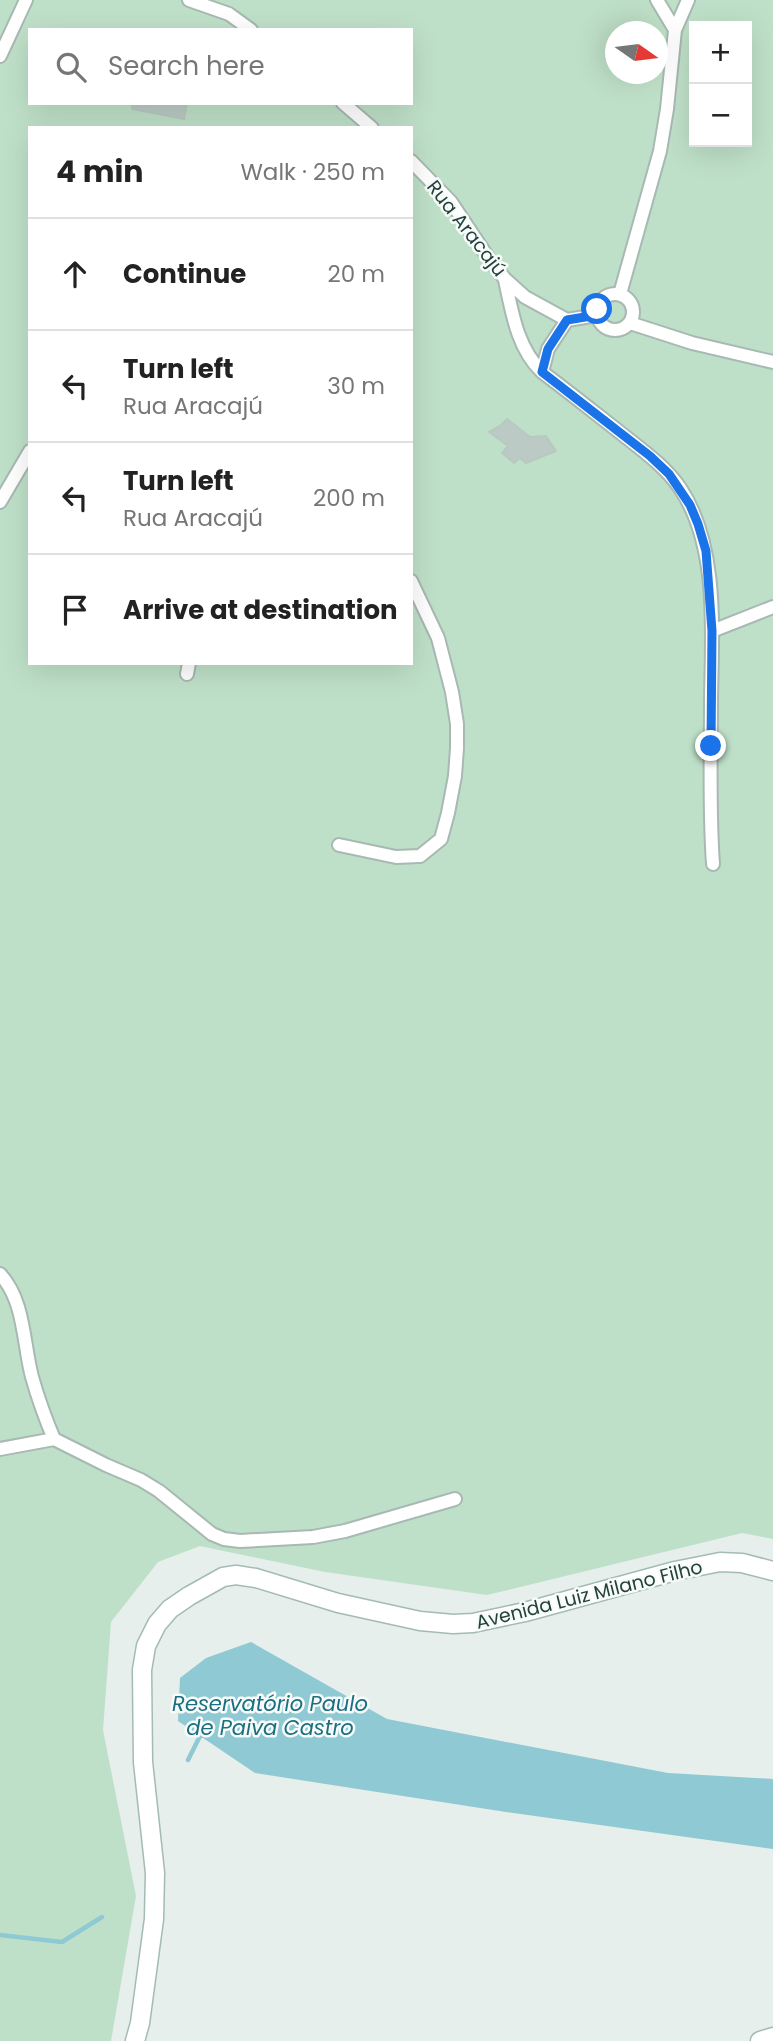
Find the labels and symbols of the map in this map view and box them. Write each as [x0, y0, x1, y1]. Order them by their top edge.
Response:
north arrow [605, 21, 668, 84]
street label: Rua Aracajú [420, 174, 513, 282]
route start [581, 293, 612, 324]
route end [695, 730, 726, 761]
street label: Avenida Luiz Milano Filho [473, 1553, 705, 1636]
water label: Reservatório Paulo de Paiva Castro [172, 1689, 368, 1742]

